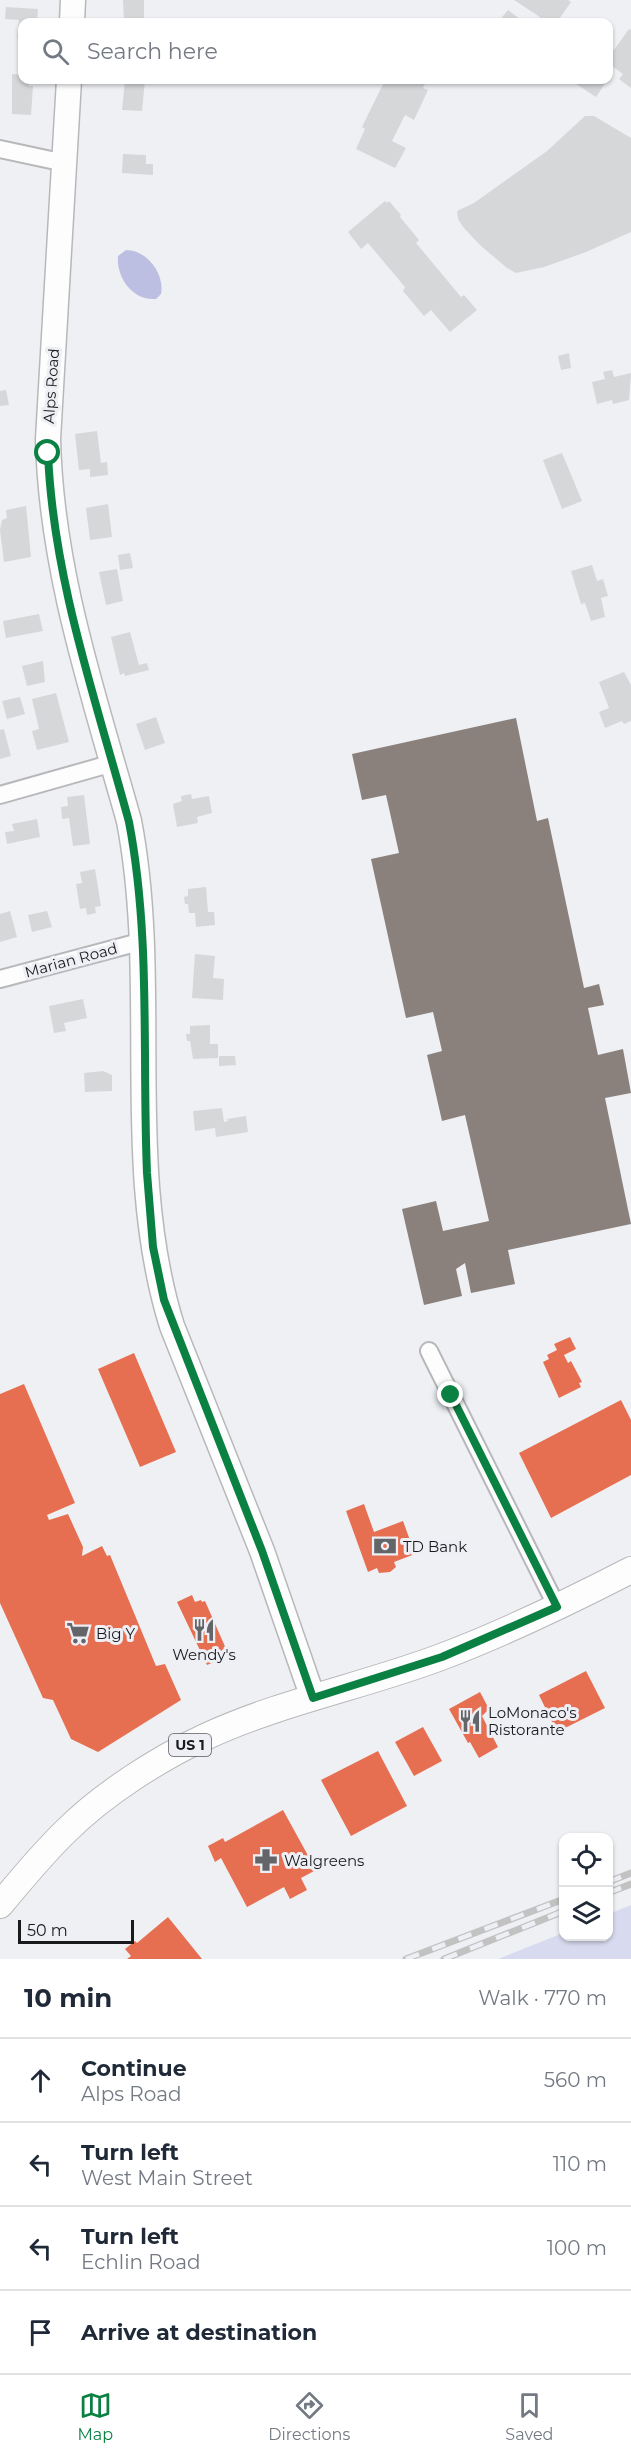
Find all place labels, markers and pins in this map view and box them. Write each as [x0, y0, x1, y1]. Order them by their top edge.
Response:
bank icon: TD Bank [372, 1533, 398, 1559]
place label: TD Bank [403, 1537, 467, 1556]
restaurant icon: Wendy's [191, 1617, 217, 1643]
supermarket icon: Big Y [65, 1620, 91, 1646]
place label: Big Y [96, 1624, 136, 1643]
place label: Wendy's [172, 1645, 236, 1664]
place label: LoMonaco's Ristorante [488, 1703, 577, 1739]
restaurant icon: LoMonaco's Ristorante [457, 1708, 483, 1734]
pharmacy icon: Walgreens [253, 1847, 279, 1873]
place label: Walgreens [284, 1851, 364, 1870]

